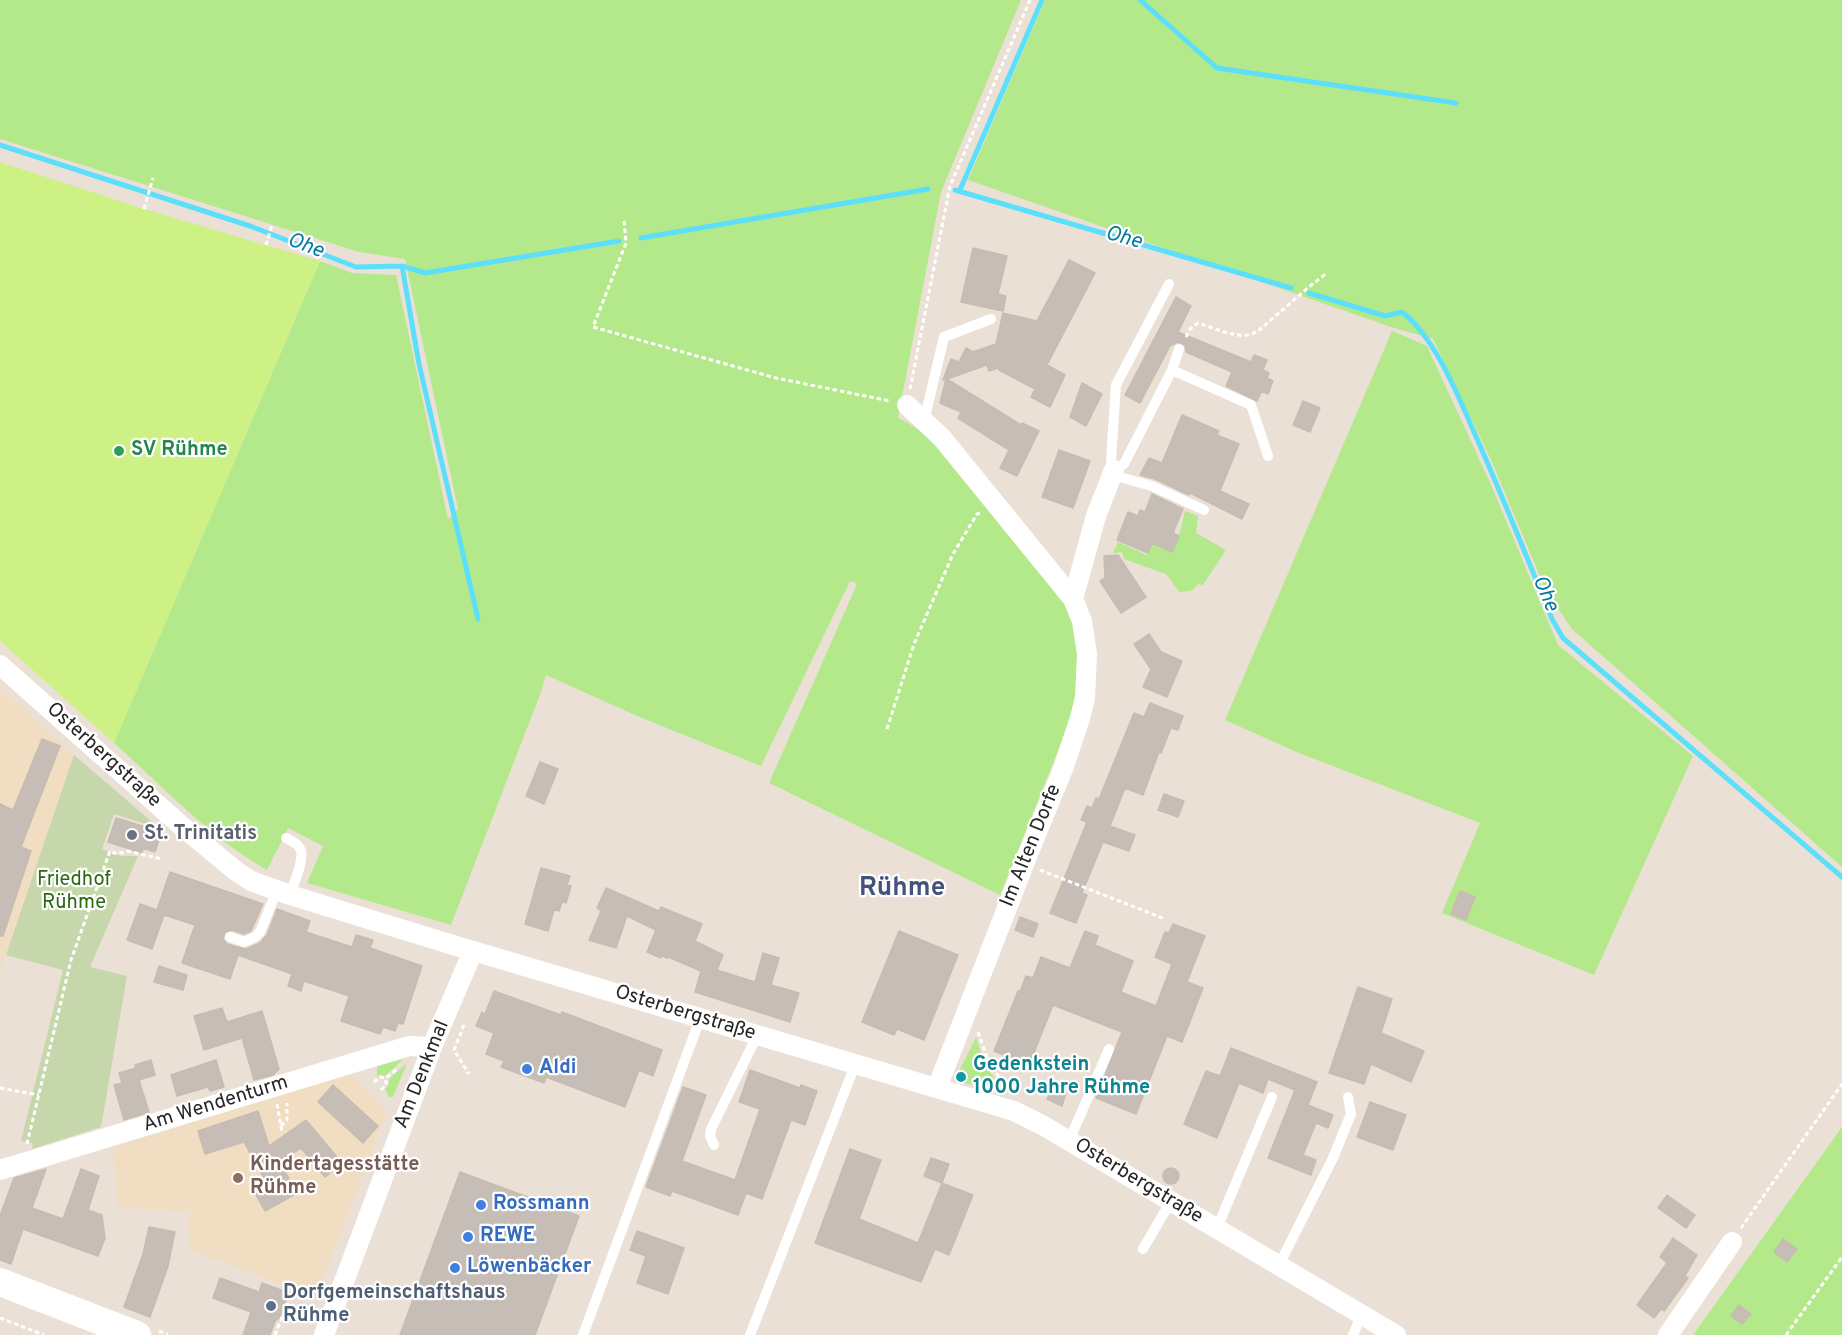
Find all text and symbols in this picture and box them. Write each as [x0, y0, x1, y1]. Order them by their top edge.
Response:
water label: Ohe [1102, 222, 1144, 256]
water label: Ohe [283, 229, 327, 265]
place label: SV Rühme [131, 439, 228, 463]
marker: SV Rühme [112, 444, 126, 458]
water label: Ohe [1525, 572, 1563, 616]
street label: Osterbergstraße [41, 698, 165, 814]
street label: Im Alten Dorfe [997, 781, 1067, 911]
place label: St. Trinitatis [144, 823, 257, 847]
marker: St. Trinitatis [125, 828, 139, 842]
park label: Friedhof Rühme [37, 869, 111, 916]
district label: Rühme [859, 874, 945, 906]
street label: Osterbergstraße [612, 981, 758, 1047]
street label: Am Denkmal [390, 1017, 456, 1133]
place label: Gedenkstein 1000 Jahre Rühme [973, 1054, 1150, 1101]
place label: Aldi [539, 1057, 576, 1081]
marker: Aldi [520, 1062, 534, 1076]
marker: Gedenkstein 1000 Jahre Rühme [954, 1070, 968, 1084]
street label: Am Wendenturm [141, 1072, 291, 1138]
street label: Osterbergstraße [1069, 1134, 1207, 1230]
place label: Kindertagesstätte Rühme [250, 1154, 419, 1201]
marker: Kindertagesstätte Rühme [231, 1171, 245, 1185]
place label: Rossmann [493, 1193, 590, 1217]
marker: Rossmann [474, 1198, 488, 1212]
place label: REWE [480, 1225, 535, 1249]
marker: REWE [461, 1230, 475, 1244]
place label: Löwenbäcker [467, 1256, 591, 1280]
marker: Löwenbäcker [448, 1261, 462, 1275]
place label: Dorfgemeinschaftshaus Rühme [283, 1282, 506, 1329]
marker: Dorfgemeinschaftshaus Rühme [264, 1299, 278, 1313]

